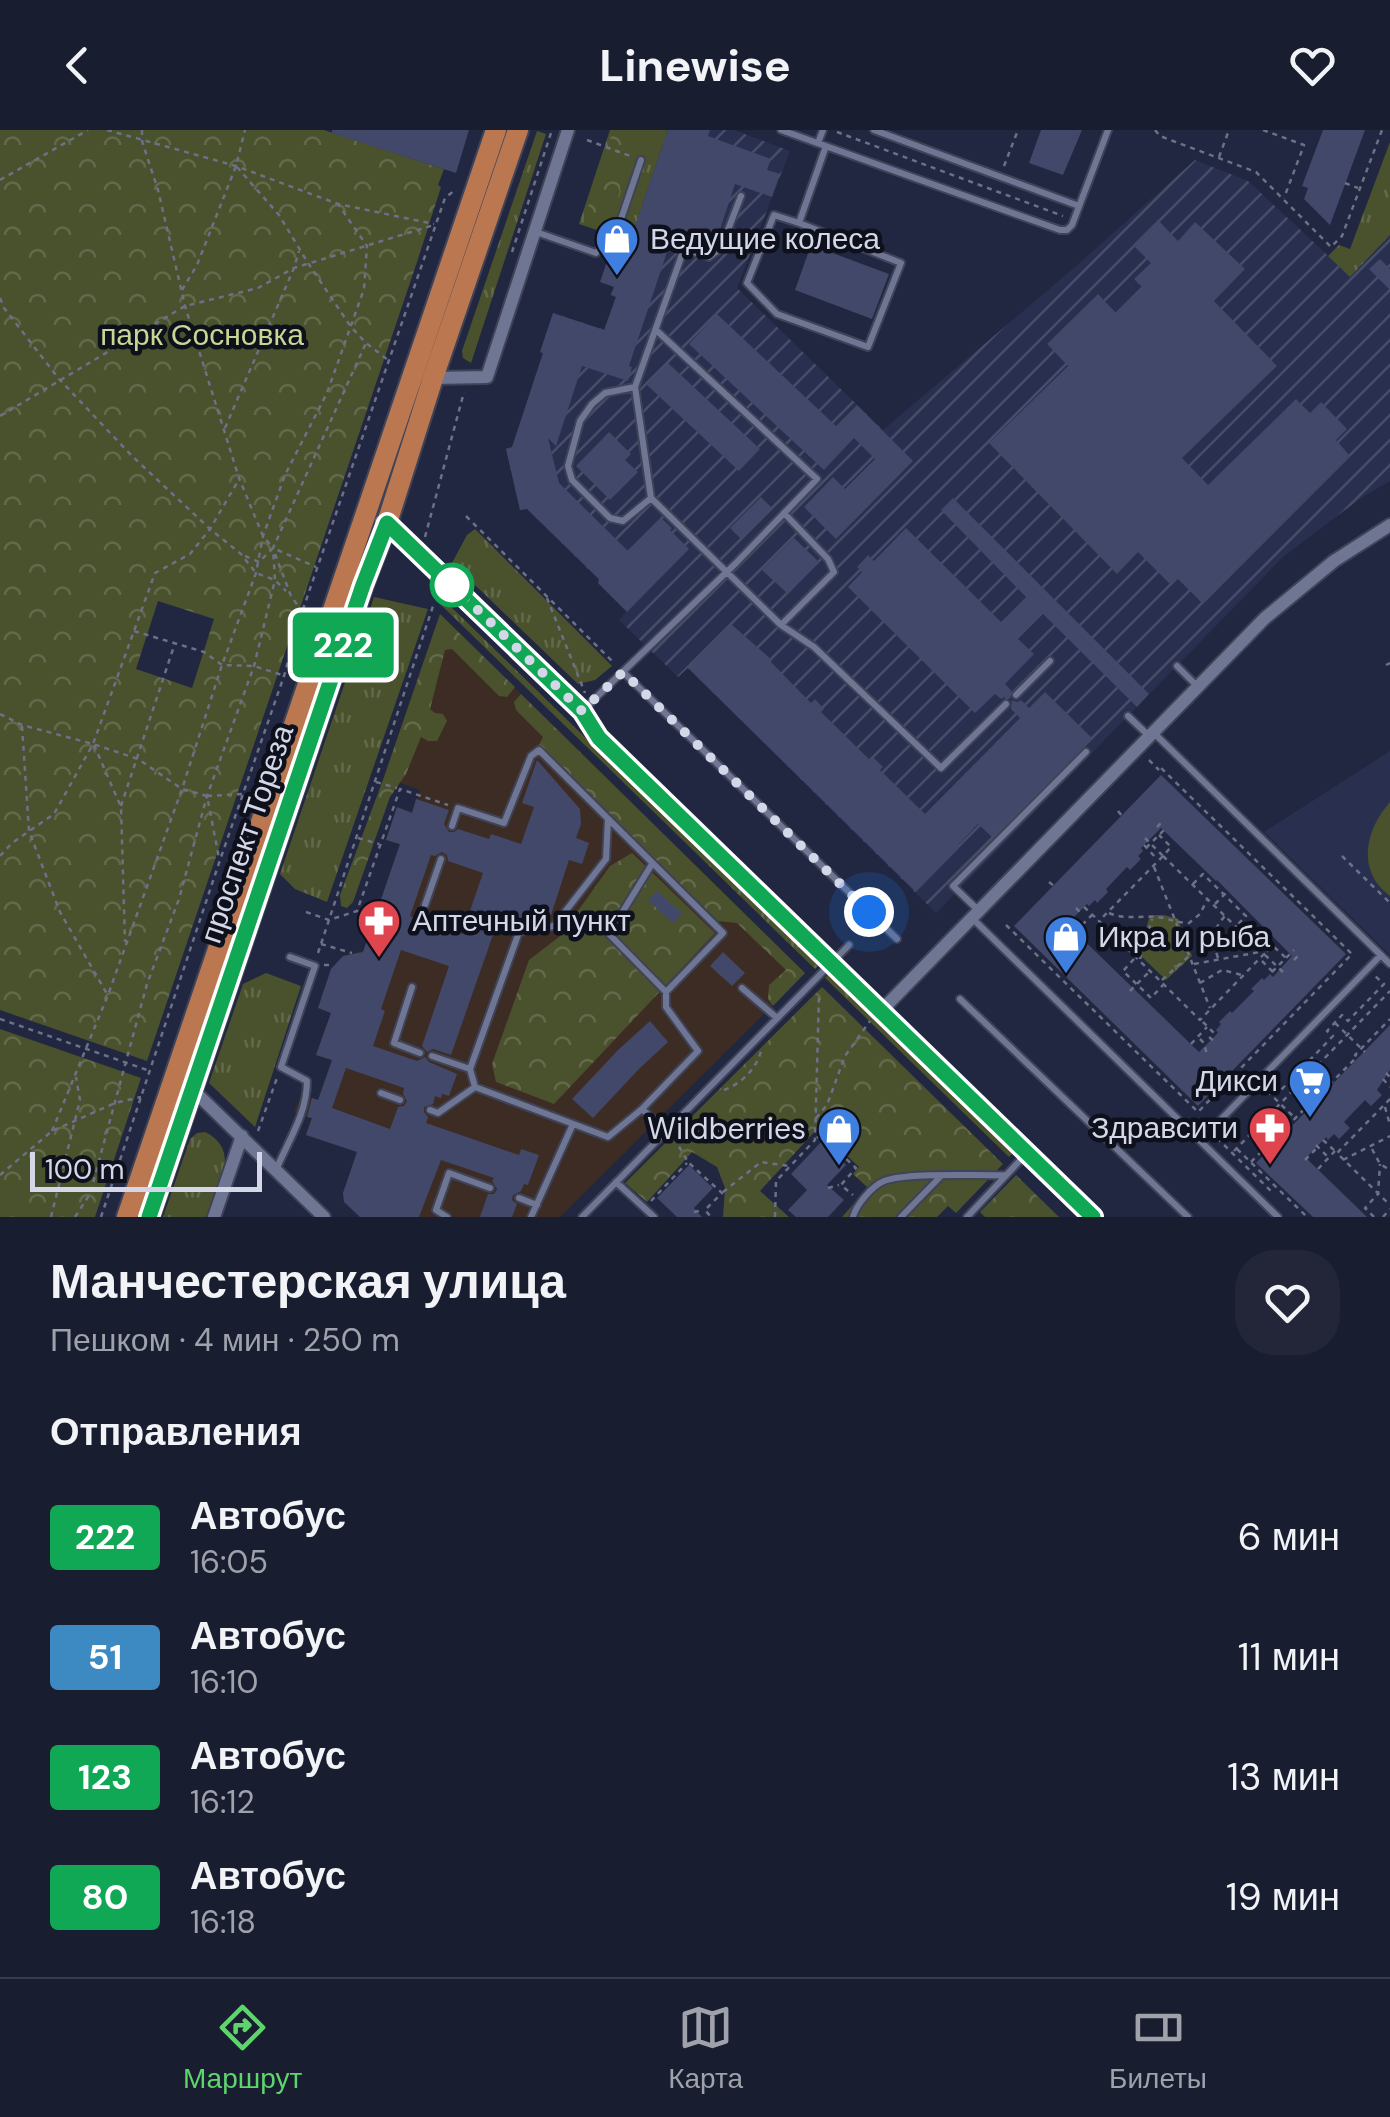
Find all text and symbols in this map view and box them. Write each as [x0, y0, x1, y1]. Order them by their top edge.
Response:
text: Linewise [599, 36, 791, 95]
icon: back [50, 38, 105, 93]
icon: heart [1285, 38, 1340, 93]
shop icon: Ведущие колеса [594, 216, 640, 277]
place label: Ведущие колеса [650, 219, 880, 258]
park label: парк Сосновка [100, 315, 304, 354]
unlabelled marker [431, 564, 473, 606]
line badge: 222 [286, 612, 400, 678]
text: 222 [313, 622, 373, 668]
street label: проспект Тореза [191, 719, 302, 948]
your location [844, 887, 894, 937]
pharmacy icon: Аптечный пункт [356, 898, 402, 959]
place label: Аптечный пункт [412, 901, 631, 940]
shop icon: Икра и рыба [1043, 914, 1089, 975]
place label: Икра и рыба [1098, 917, 1271, 956]
supermarket icon: Дикси [1287, 1058, 1333, 1119]
place label: Дикси [1196, 1061, 1278, 1100]
pharmacy icon: Здравсити [1247, 1105, 1293, 1166]
shop icon: Wildberries [816, 1106, 862, 1167]
place label: Здравсити [1091, 1108, 1238, 1147]
place label: Wildberries [647, 1109, 806, 1148]
scale bar [30, 1147, 262, 1192]
text: 100 m [45, 1151, 124, 1188]
text: Манчестерская улица [50, 1250, 566, 1313]
button: heart [1235, 1250, 1340, 1355]
text: Пешком · 4 мин · 250 m [50, 1319, 400, 1361]
text: Отправления [50, 1407, 302, 1457]
text: Автобус [190, 1491, 346, 1541]
text: 6 мин [1238, 1512, 1340, 1562]
text: 222 [75, 1514, 135, 1560]
text: 16:05 [190, 1541, 268, 1583]
text: Автобус [190, 1611, 346, 1661]
text: 11 мин [1238, 1632, 1340, 1682]
text: 51 [88, 1634, 122, 1680]
text: 16:10 [190, 1661, 258, 1703]
text: Автобус [190, 1731, 346, 1781]
text: 13 мин [1227, 1752, 1340, 1802]
text: 123 [78, 1754, 132, 1800]
text: 16:12 [190, 1781, 255, 1823]
text: Автобус [190, 1851, 346, 1901]
text: 19 мин [1226, 1872, 1340, 1922]
text: 80 [82, 1874, 128, 1920]
text: 16:18 [190, 1901, 256, 1943]
tab: Маршрут [183, 2000, 302, 2097]
tab: Карта [668, 2000, 743, 2097]
tab: Билеты [1109, 2000, 1207, 2097]

